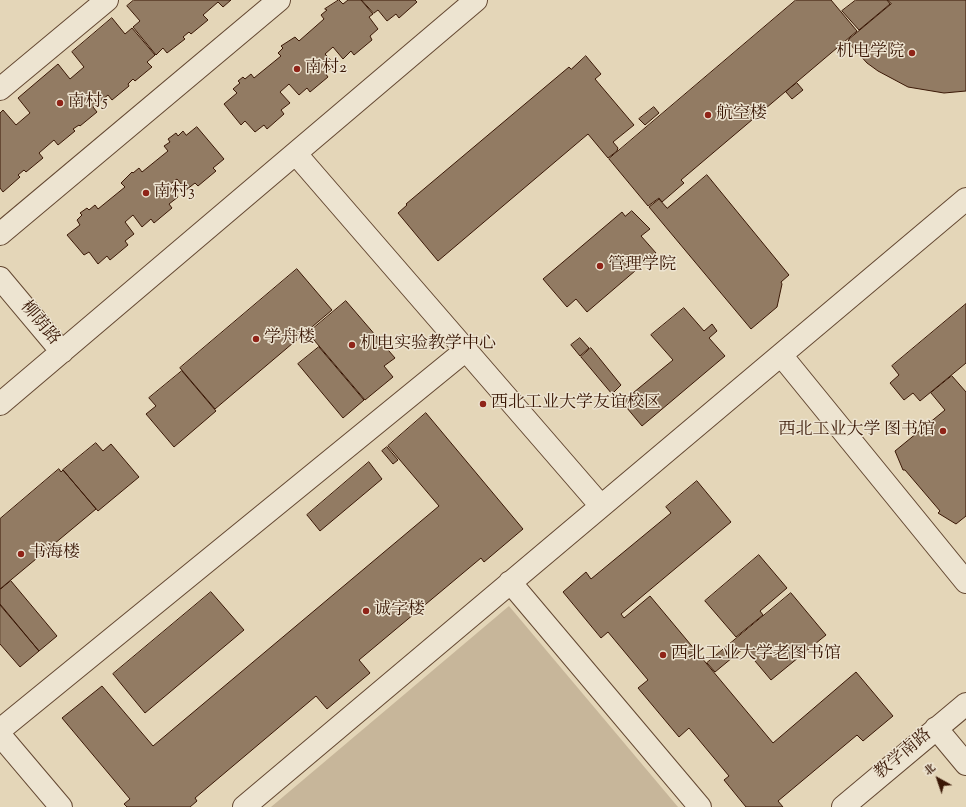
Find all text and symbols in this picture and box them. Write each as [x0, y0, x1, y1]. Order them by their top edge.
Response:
place label: 机电学院 [836, 43, 904, 63]
marker: 机电学院 [907, 48, 917, 58]
place label: 南村2 [305, 59, 347, 79]
marker: 南村2 [292, 64, 302, 74]
place label: 南村5 [68, 93, 108, 113]
marker: 南村5 [55, 98, 65, 108]
place label: 航空楼 [716, 105, 767, 125]
marker: 航空楼 [703, 110, 713, 120]
place label: 南村3 [154, 183, 195, 203]
marker: 南村3 [141, 188, 151, 198]
place label: 管理学院 [608, 256, 676, 276]
marker: 管理学院 [595, 261, 605, 271]
street label: 柳荫路 [15, 298, 63, 350]
place label: 学舟楼 [264, 329, 315, 349]
marker: 学舟楼 [251, 334, 261, 344]
place label: 机电实验教学中心 [360, 335, 496, 355]
marker: 机电实验教学中心 [347, 340, 357, 350]
place label: 西北工业大学友谊校区 [491, 394, 661, 414]
marker: 西北工业大学友谊校区 [478, 399, 488, 409]
place label: 西北工业大学 图书馆 [778, 421, 935, 441]
marker: 西北工业大学 图书馆 [938, 426, 948, 436]
place label: 书海楼 [29, 544, 80, 564]
marker: 书海楼 [16, 549, 26, 559]
place label: 诚字楼 [374, 601, 425, 621]
marker: 诚字楼 [361, 606, 371, 616]
place label: 西北工业大学老图书馆 [671, 645, 841, 665]
marker: 西北工业大学老图书馆 [658, 650, 668, 660]
street label: 教学南路 [871, 725, 937, 785]
north arrow [918, 759, 958, 799]
text: 北 [921, 760, 940, 779]

